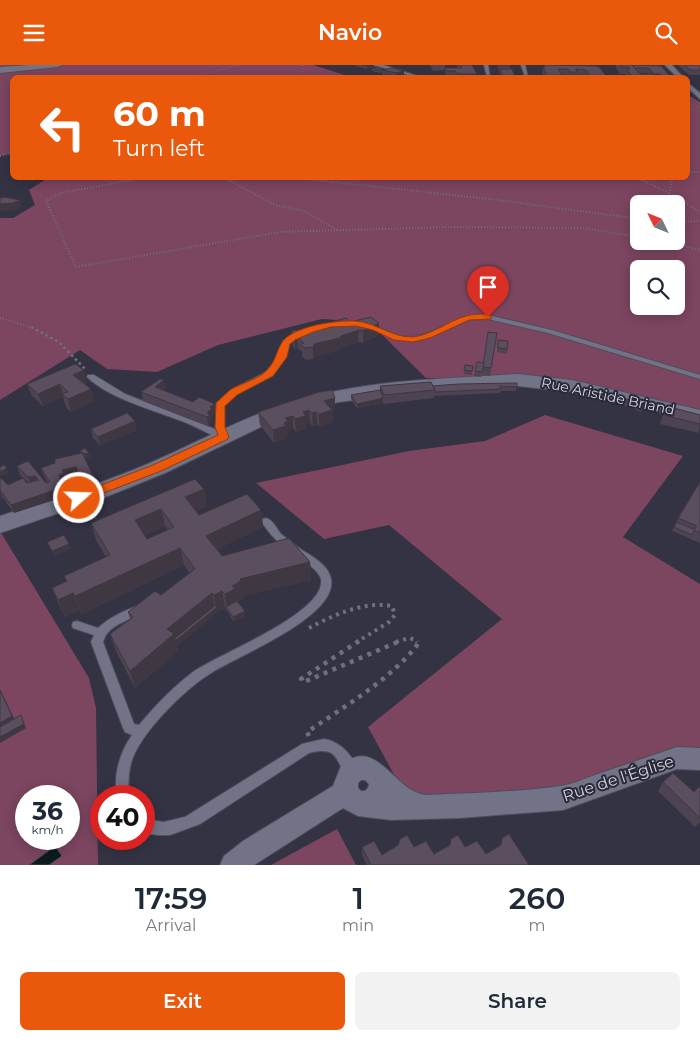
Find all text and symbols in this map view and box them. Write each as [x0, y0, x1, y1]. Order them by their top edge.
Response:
icon: menu [20, 19, 48, 47]
text: Navio [318, 19, 382, 46]
icon: search [652, 19, 680, 47]
text: 60 m [113, 92, 206, 135]
icon: left [30, 95, 95, 160]
text: Turn left [113, 135, 205, 162]
north arrow [630, 195, 685, 250]
map controls [630, 195, 685, 315]
button: search [630, 260, 685, 315]
pin [467, 266, 509, 317]
icon: arrive [474, 273, 502, 301]
street label: Rue Aristide Briand [540, 373, 676, 419]
position arrow [52, 471, 104, 523]
street label: Rue de l'Église [560, 752, 676, 805]
speed limit sign: 40 [90, 785, 155, 850]
text: 36 [32, 796, 63, 826]
text: km/h [31, 822, 64, 837]
text: 17:59 [135, 880, 207, 917]
text: 1 [352, 880, 364, 917]
text: 260 [509, 880, 565, 917]
text: Arrival [146, 916, 196, 935]
text: min [342, 916, 374, 935]
text: m [529, 916, 546, 935]
button: Exit [20, 972, 345, 1030]
button: Share [355, 972, 680, 1030]

